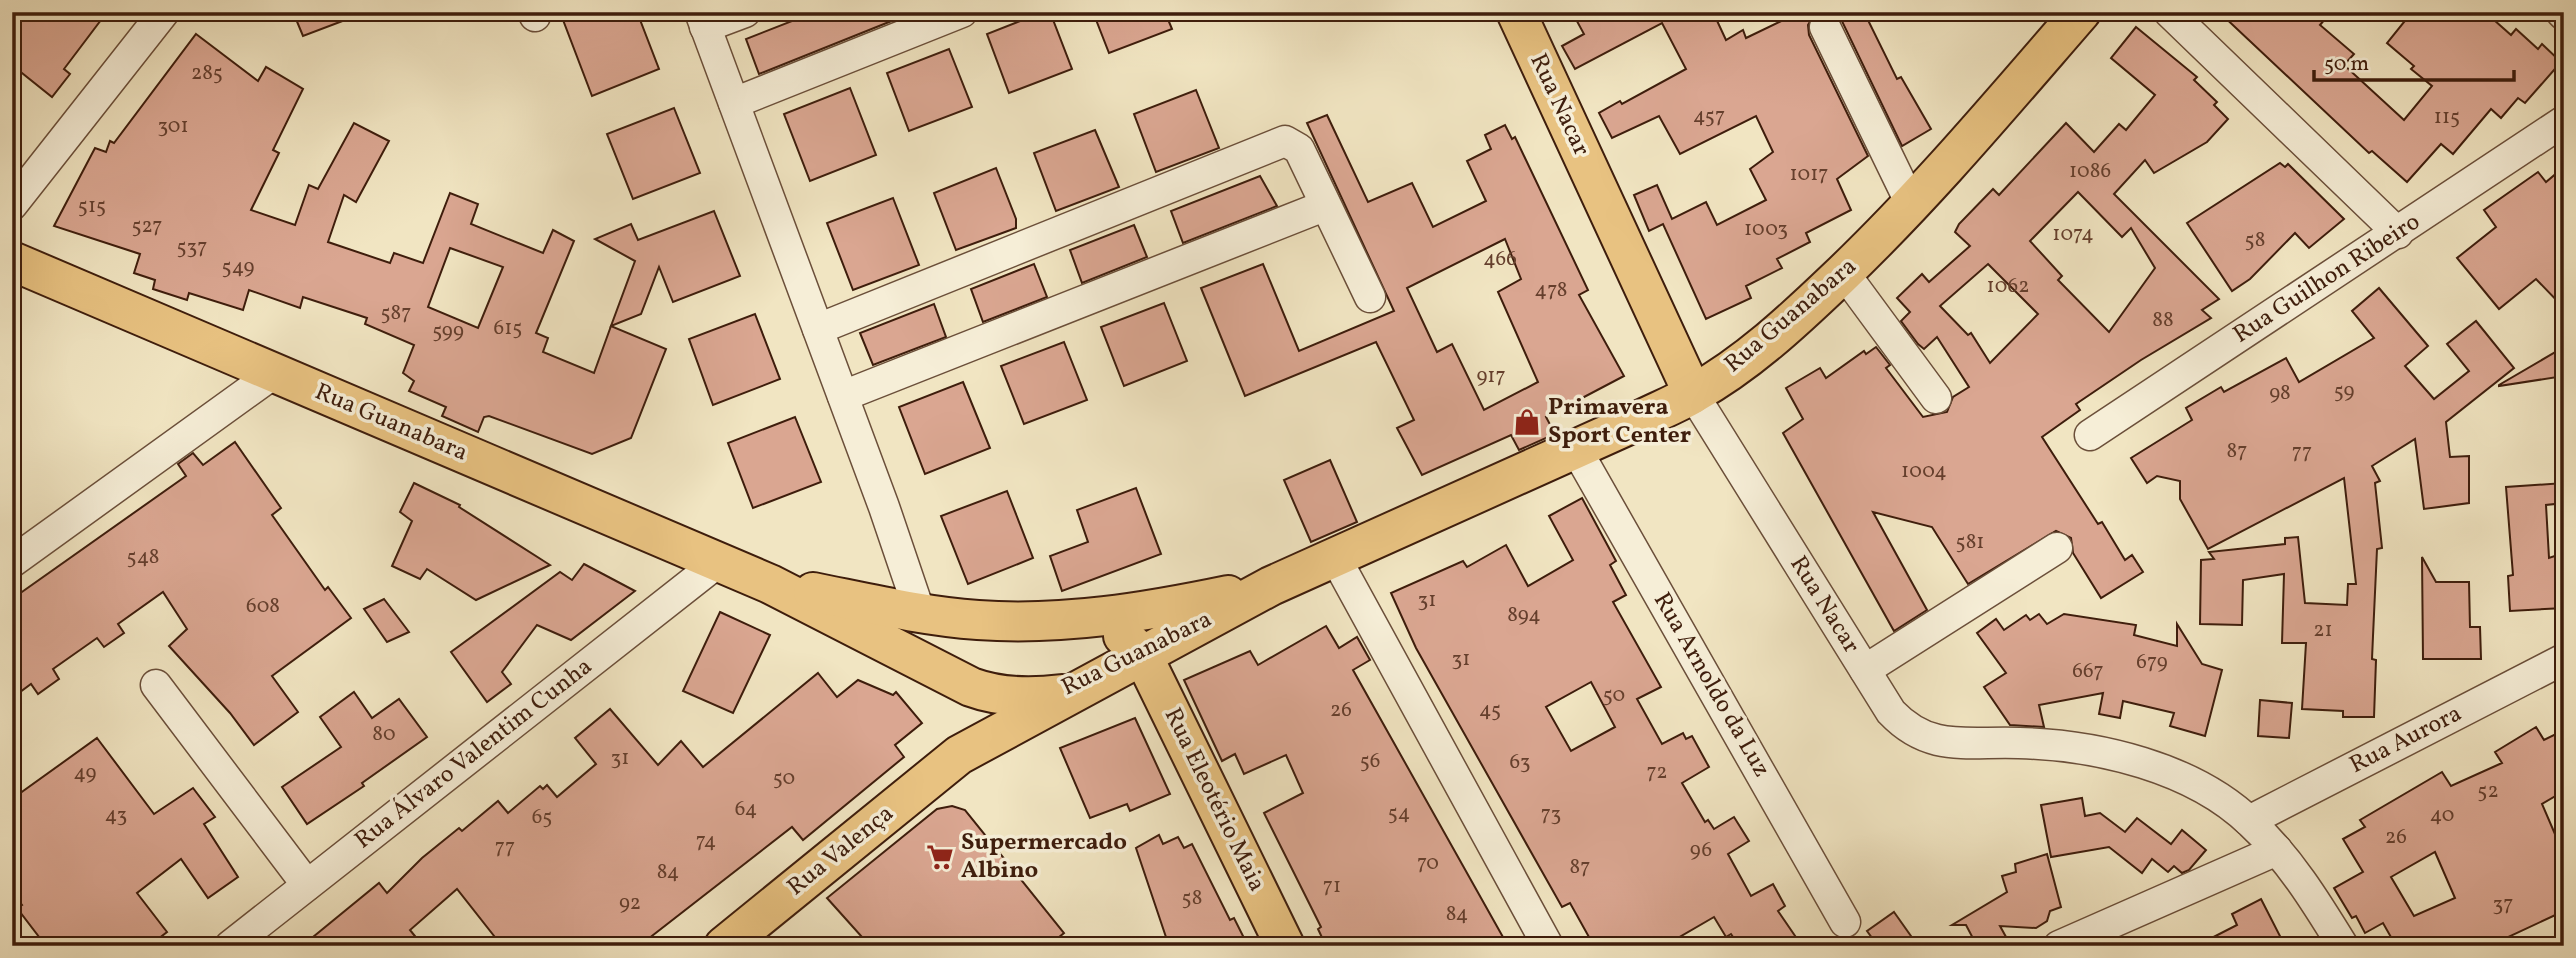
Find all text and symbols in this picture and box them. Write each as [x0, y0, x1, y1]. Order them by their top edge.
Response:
scale bar [2314, 38, 2513, 82]
street label: Rua Nacar [1521, 48, 1597, 162]
text: 50 m [2324, 50, 2369, 79]
house number: 285 [191, 59, 223, 88]
house number: 457 [1693, 102, 1725, 131]
house number: 115 [2434, 103, 2460, 132]
house number: 301 [157, 112, 189, 141]
house number: 1086 [2069, 157, 2111, 186]
house number: 1017 [1789, 160, 1829, 189]
house number: 515 [78, 192, 106, 221]
street label: Rua Guilhon Ribeiro [2227, 206, 2427, 352]
house number: 527 [131, 212, 163, 241]
house number: 1003 [1744, 215, 1788, 244]
house number: 1074 [2052, 220, 2094, 249]
house number: 58 [2245, 226, 2265, 255]
house number: 537 [176, 233, 208, 262]
house number: 466 [1483, 245, 1517, 274]
street label: Rua Guanabara [1718, 251, 1864, 381]
house number: 549 [222, 253, 255, 282]
house number: 1062 [1987, 272, 2029, 301]
house number: 478 [1535, 276, 1567, 305]
house number: 587 [381, 299, 411, 328]
house number: 88 [2152, 306, 2174, 335]
house number: 615 [494, 314, 522, 343]
house number: 599 [432, 317, 464, 346]
house number: 917 [1476, 362, 1506, 391]
street label: Rua Guanabara [309, 375, 473, 471]
house number: 59 [2334, 377, 2354, 406]
house number: 98 [2269, 379, 2291, 408]
place label: Primavera Sport Center [1548, 391, 1691, 453]
shop icon: Primavera Sport Center [1512, 407, 1542, 437]
house number: 87 [2227, 437, 2247, 466]
house number: 77 [2292, 438, 2312, 467]
house number: 1004 [1901, 457, 1947, 486]
house number: 581 [1956, 528, 1984, 557]
house number: 548 [127, 543, 159, 572]
street label: Rua Nacar [1781, 550, 1867, 660]
house number: 31 [1418, 586, 1436, 615]
street label: Rua Arnoldo da Luz [1644, 586, 1778, 784]
house number: 608 [246, 592, 280, 621]
house number: 894 [1507, 601, 1541, 630]
street label: Rua Guanabara [1056, 603, 1218, 705]
house number: 21 [2313, 616, 2333, 645]
house number: 31 [1452, 645, 1470, 674]
house number: 679 [2136, 648, 2168, 677]
street label: Rua Álvaro Valentim Cunha [348, 650, 600, 858]
house number: 667 [2072, 657, 2104, 686]
house number: 50 [1603, 681, 1625, 710]
house number: 26 [1330, 696, 1352, 725]
house number: 45 [1479, 696, 1501, 725]
street label: Rua Aurora [2344, 697, 2468, 783]
street label: Rua Eleotério Maia [1155, 703, 1273, 897]
house number: 80 [372, 720, 396, 749]
house number: 31 [611, 744, 629, 773]
house number: 56 [1360, 747, 1380, 776]
house number: 63 [1509, 748, 1531, 777]
house number: 72 [1646, 758, 1668, 787]
house number: 49 [74, 759, 97, 788]
house number: 50 [773, 764, 795, 793]
house number: 52 [2477, 777, 2499, 806]
house number: 64 [735, 795, 757, 824]
street label: Rua Valença [781, 798, 901, 904]
house number: 54 [1388, 799, 1410, 828]
house number: 73 [1541, 800, 1561, 829]
house number: 43 [105, 801, 127, 830]
house number: 40 [2430, 801, 2454, 830]
house number: 65 [532, 803, 552, 832]
house number: 26 [2385, 823, 2407, 852]
place label: Supermercado Albino [961, 826, 1127, 888]
house number: 74 [696, 827, 716, 856]
house number: 77 [495, 833, 515, 862]
house number: 96 [1690, 836, 1712, 865]
supermarket icon: Supermercado Albino [925, 842, 955, 872]
house number: 70 [1417, 849, 1439, 878]
house number: 87 [1570, 853, 1590, 882]
house number: 84 [657, 858, 679, 887]
house number: 71 [1323, 872, 1341, 901]
house number: 58 [1182, 884, 1202, 913]
house number: 92 [619, 889, 641, 918]
house number: 37 [2493, 890, 2513, 919]
house number: 84 [1446, 900, 1468, 929]

